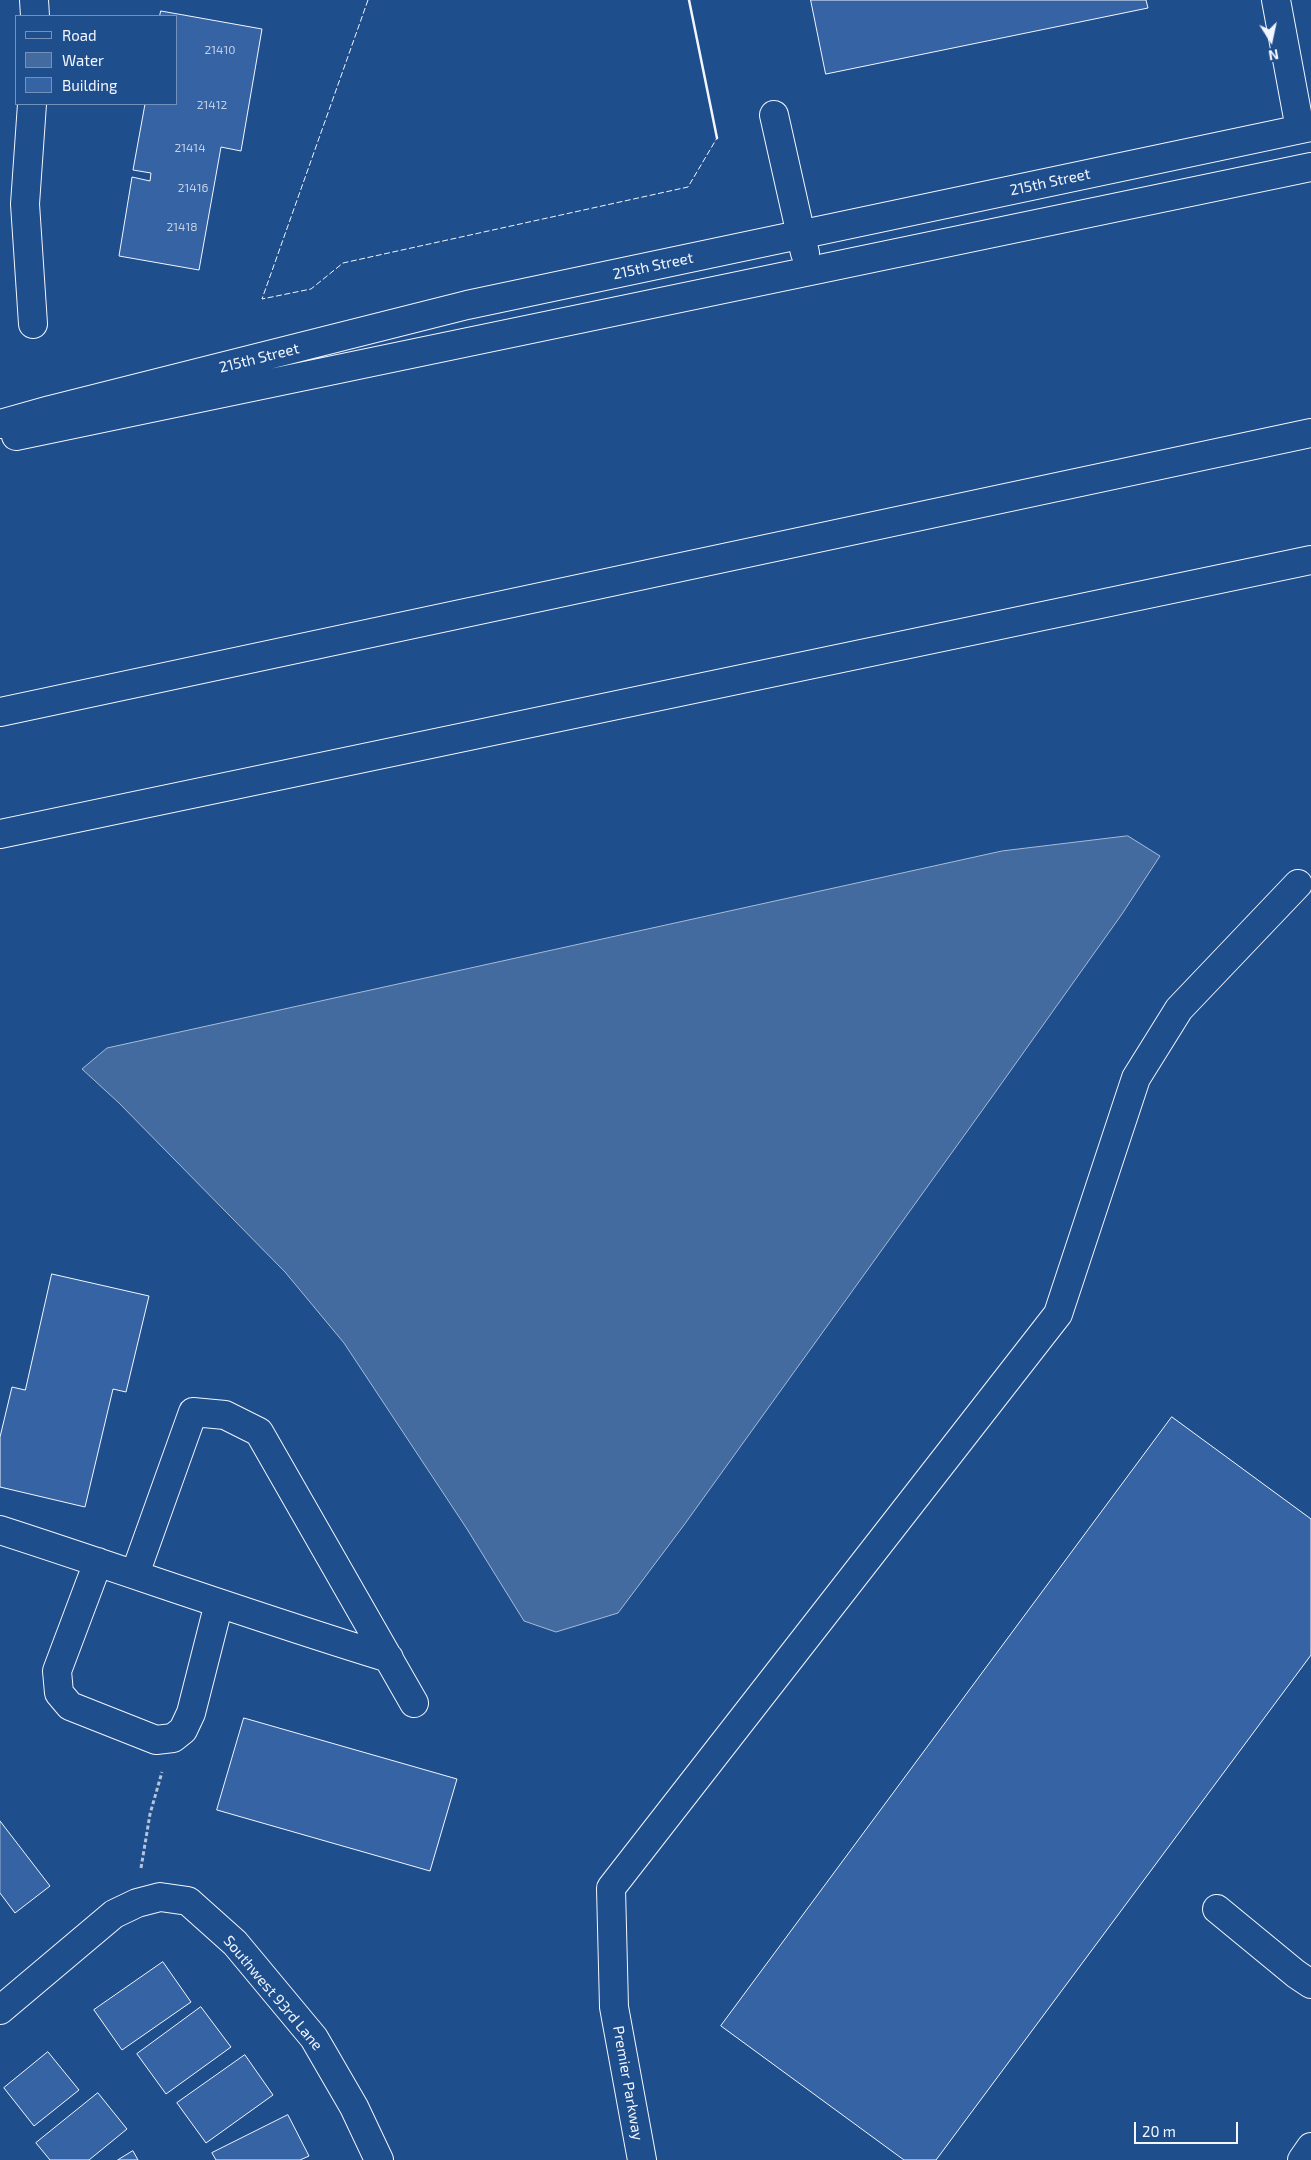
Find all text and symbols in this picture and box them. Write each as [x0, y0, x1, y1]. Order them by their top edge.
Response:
legend [15, 15, 178, 105]
north arrow [1246, 15, 1296, 65]
text: Road [62, 26, 97, 44]
house number: 21410 [205, 43, 235, 57]
text: N [1267, 46, 1280, 65]
text: Water [62, 51, 104, 69]
text: Building [62, 76, 117, 94]
house number: 21412 [197, 98, 227, 112]
house number: 21414 [174, 141, 206, 155]
street label: 215th Street [1008, 165, 1092, 199]
house number: 21416 [178, 181, 208, 195]
house number: 21418 [167, 220, 197, 234]
street label: 215th Street [611, 249, 695, 283]
street label: 215th Street [217, 339, 301, 377]
street label: Southwest 93rd Lane [220, 1932, 326, 2054]
street label: Premier Parkway [609, 2024, 647, 2142]
scale bar [1136, 2112, 1240, 2144]
text: 20 m [1142, 2122, 1176, 2140]

